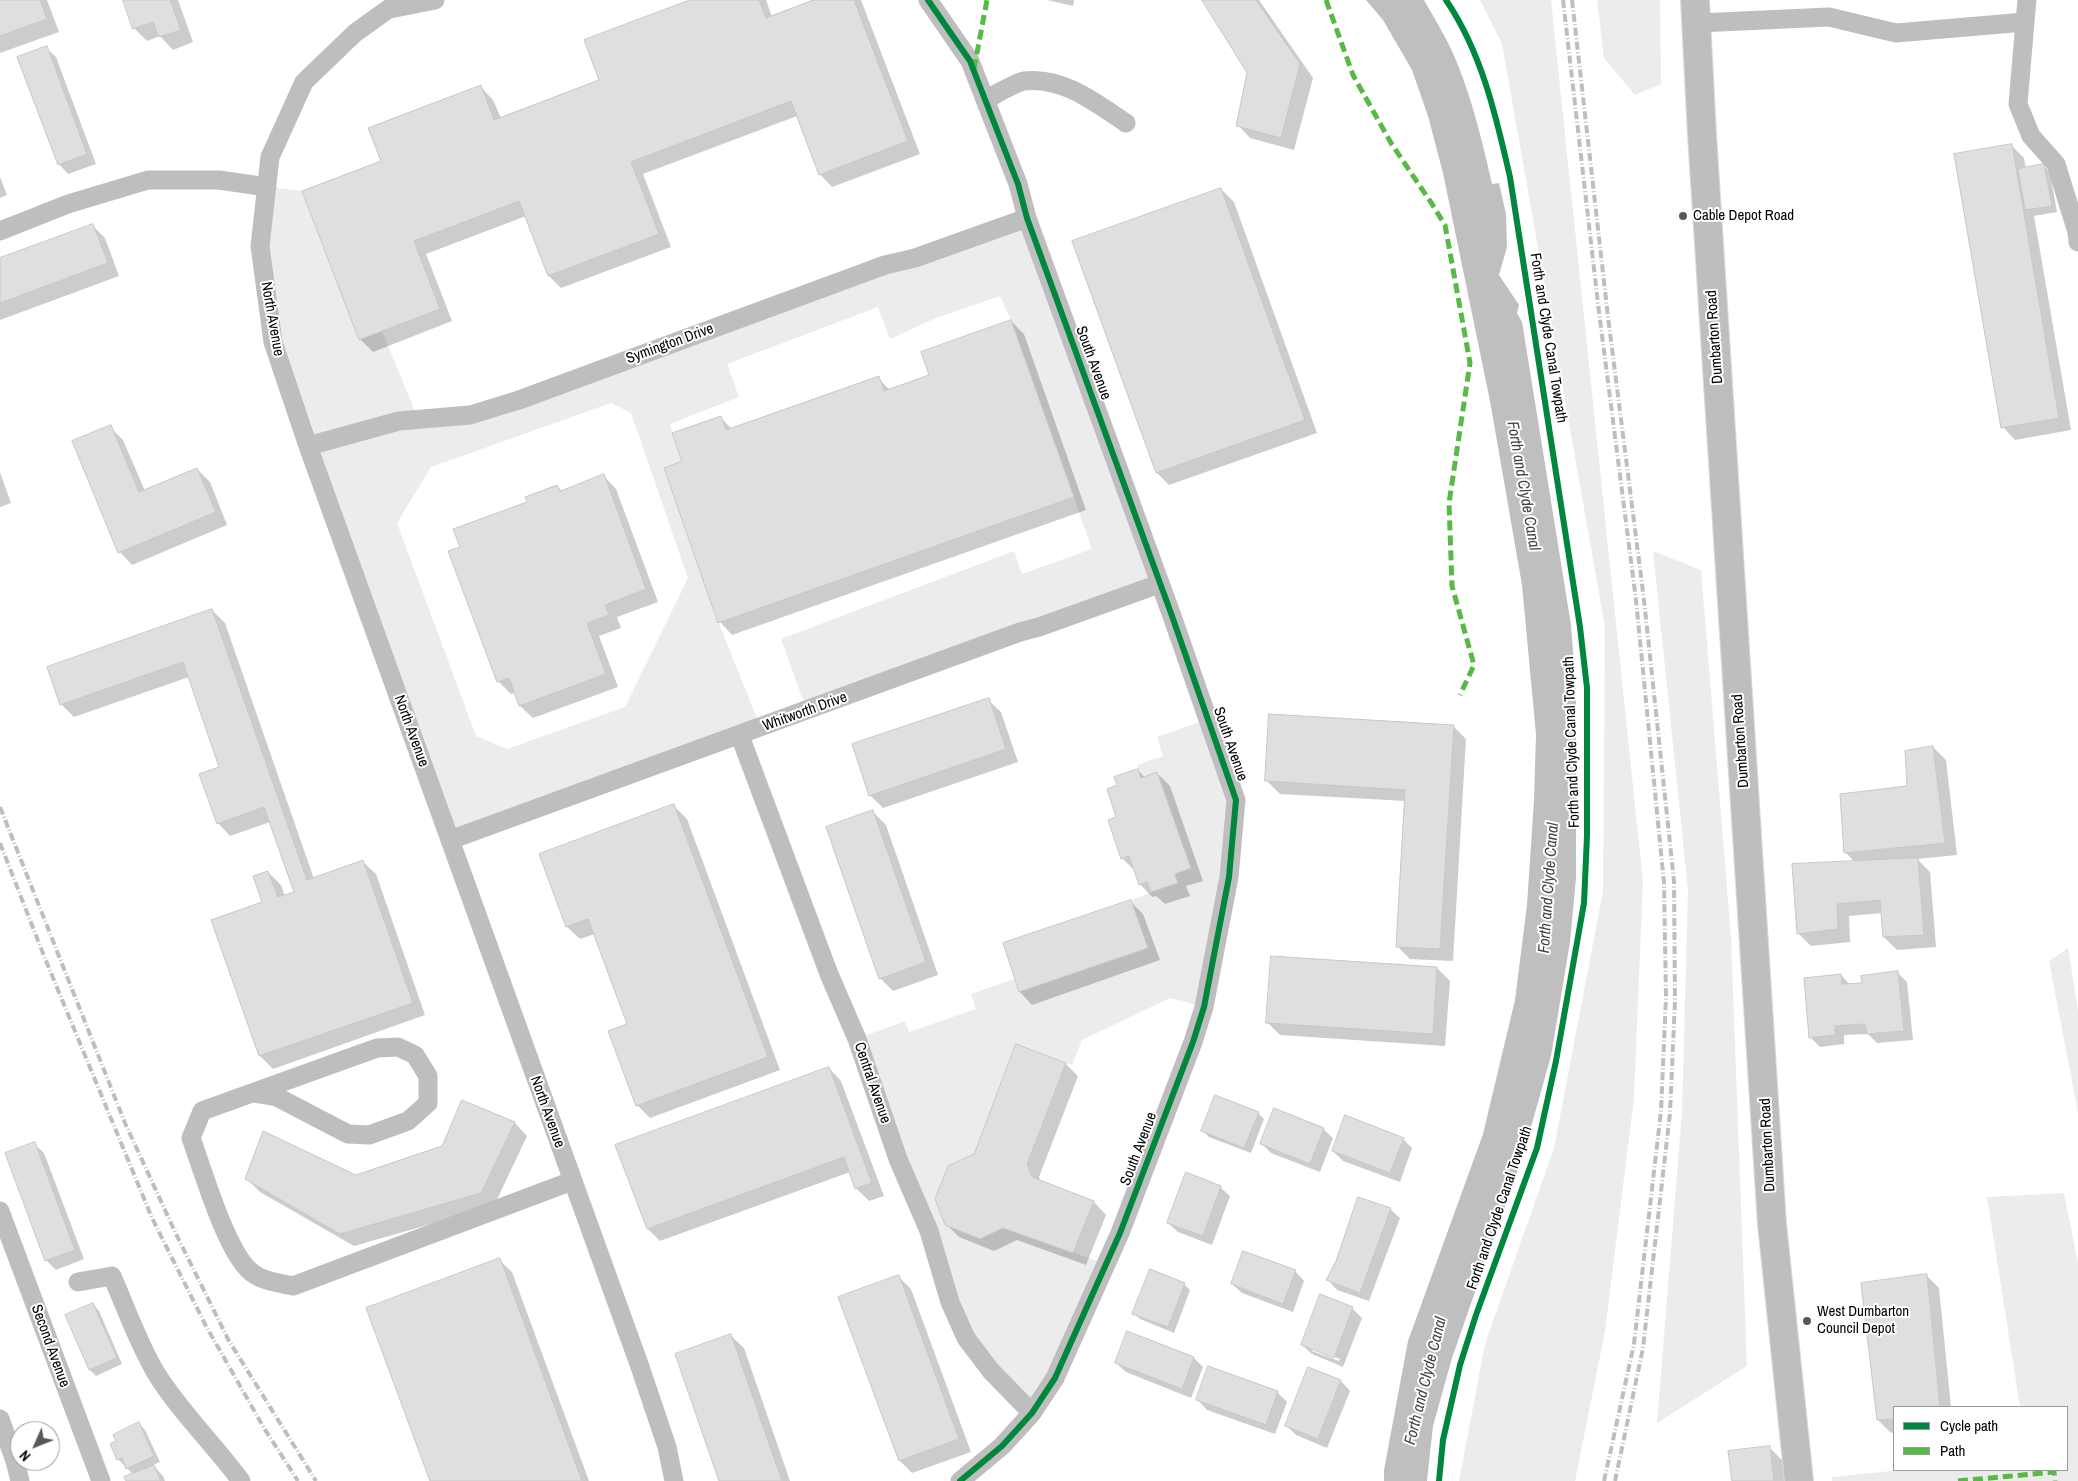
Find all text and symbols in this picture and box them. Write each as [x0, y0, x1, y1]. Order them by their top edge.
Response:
place label: Cable Depot Road [1693, 207, 1794, 225]
marker: Cable Depot Road [1677, 210, 1689, 222]
street label: Forth and Clyde Canal Towpath [1526, 252, 1570, 424]
street label: North Avenue [257, 281, 287, 357]
street label: Dumbarton Road [1703, 290, 1727, 384]
street label: Symington Drive [624, 320, 716, 368]
street label: South Avenue [1071, 324, 1115, 402]
water label: Forth and Clyde Canal [1502, 420, 1544, 552]
street label: Forth and Clyde Canal Towpath [1560, 656, 1584, 828]
street label: Whitworth Drive [760, 688, 850, 736]
street label: North Avenue [390, 693, 432, 769]
street label: Dumbarton Road [1729, 694, 1753, 788]
street label: South Avenue [1209, 705, 1251, 783]
water label: Forth and Clyde Canal [1535, 822, 1563, 954]
street label: Central Avenue [850, 1040, 894, 1126]
street label: North Avenue [526, 1074, 568, 1150]
street label: Dumbarton Road [1757, 1098, 1779, 1192]
street label: South Avenue [1117, 1110, 1161, 1188]
street label: Forth and Clyde Canal Towpath [1464, 1124, 1536, 1292]
street label: Second Avenue [27, 1302, 73, 1390]
place label: West Dumbarton Council Depot [1817, 1303, 1909, 1338]
water label: Forth and Clyde Canal [1401, 1315, 1451, 1447]
marker: West Dumbarton Council Depot [1801, 1315, 1813, 1327]
legend [1893, 1406, 2068, 1471]
text: Cycle path [1940, 1415, 1998, 1436]
north arrow [10, 1421, 60, 1471]
text: Path [1940, 1440, 1965, 1461]
text: N [16, 1446, 34, 1465]

